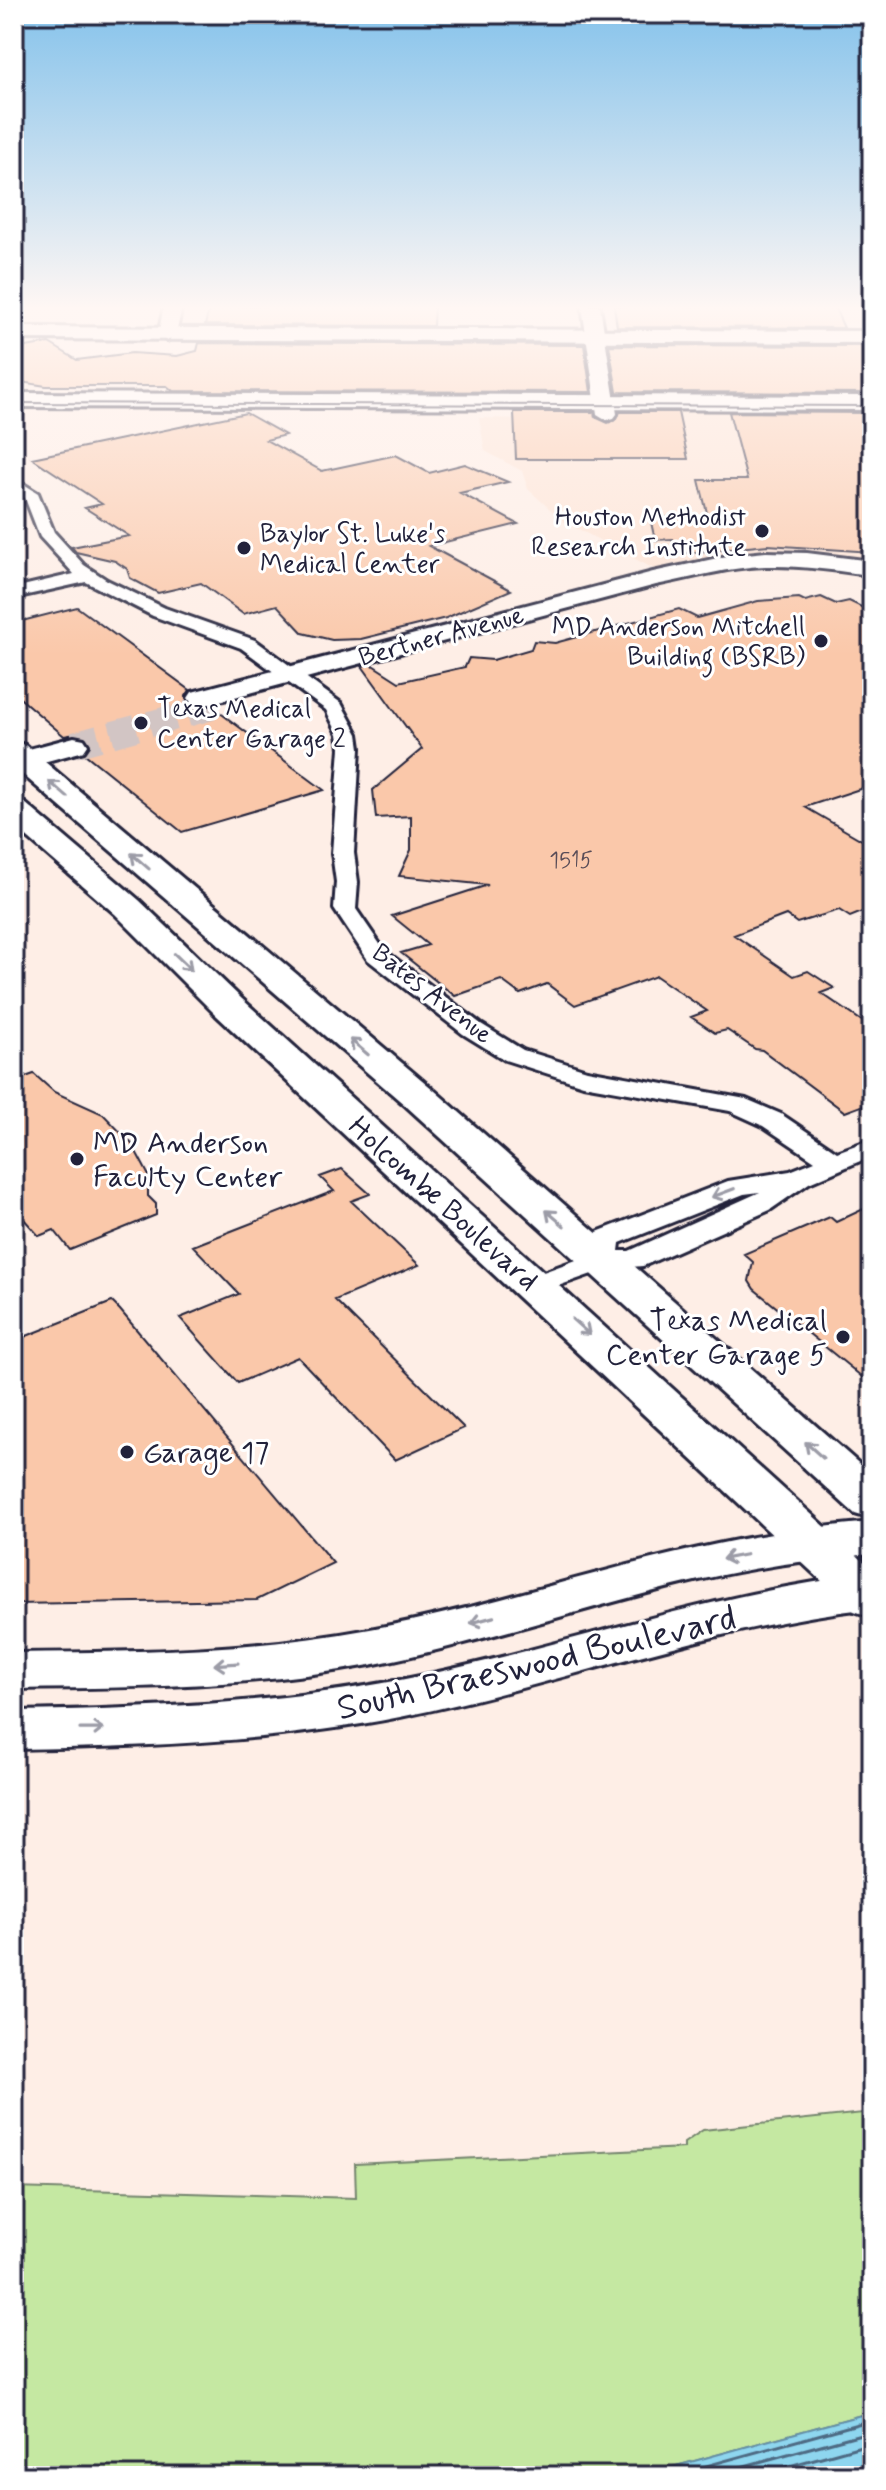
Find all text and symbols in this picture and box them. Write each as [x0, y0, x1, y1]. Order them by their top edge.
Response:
place label: Houston Methodist Research Institute [531, 501, 746, 565]
place label: Baylor St. Luke's Medical Center [260, 518, 445, 582]
marker: Houston Methodist Research Institute [753, 522, 771, 540]
marker: Baylor St. Luke's Medical Center [235, 539, 253, 557]
street label: Bertner Avenue [355, 599, 528, 675]
place label: MD Anderson Mitchell Building (BSRB) [552, 611, 805, 678]
marker: MD Anderson Mitchell Building (BSRB) [812, 632, 830, 650]
place label: Texas Medical Center Garage 2 [157, 693, 346, 757]
marker: Texas Medical Center Garage 2 [132, 714, 150, 732]
one-way arrow [48, 780, 68, 798]
house number: 1515 [549, 847, 593, 875]
one-way arrow [131, 852, 151, 870]
street label: Bates Avenue [364, 937, 499, 1052]
one-way arrow [173, 952, 192, 971]
one-way arrow [350, 1038, 370, 1056]
street label: Holcombe Boulevard [339, 1108, 547, 1300]
place label: MD Anderson Faculty Center [93, 1124, 283, 1197]
marker: MD Anderson Faculty Center [68, 1150, 86, 1168]
one-way arrow [711, 1187, 736, 1201]
one-way arrow [546, 1210, 566, 1228]
place label: Texas Medical Center Garage 5 [606, 1302, 827, 1375]
one-way arrow [570, 1318, 590, 1336]
marker: Texas Medical Center Garage 5 [834, 1328, 852, 1346]
place label: Garage 17 [143, 1434, 269, 1475]
one-way arrow [804, 1441, 824, 1459]
marker: Garage 17 [118, 1443, 136, 1461]
one-way arrow [722, 1551, 747, 1566]
street label: South Braeswood Boulevard [333, 1596, 741, 1733]
one-way arrow [469, 1613, 495, 1628]
one-way arrow [213, 1657, 240, 1672]
one-way arrow [78, 1721, 105, 1737]

